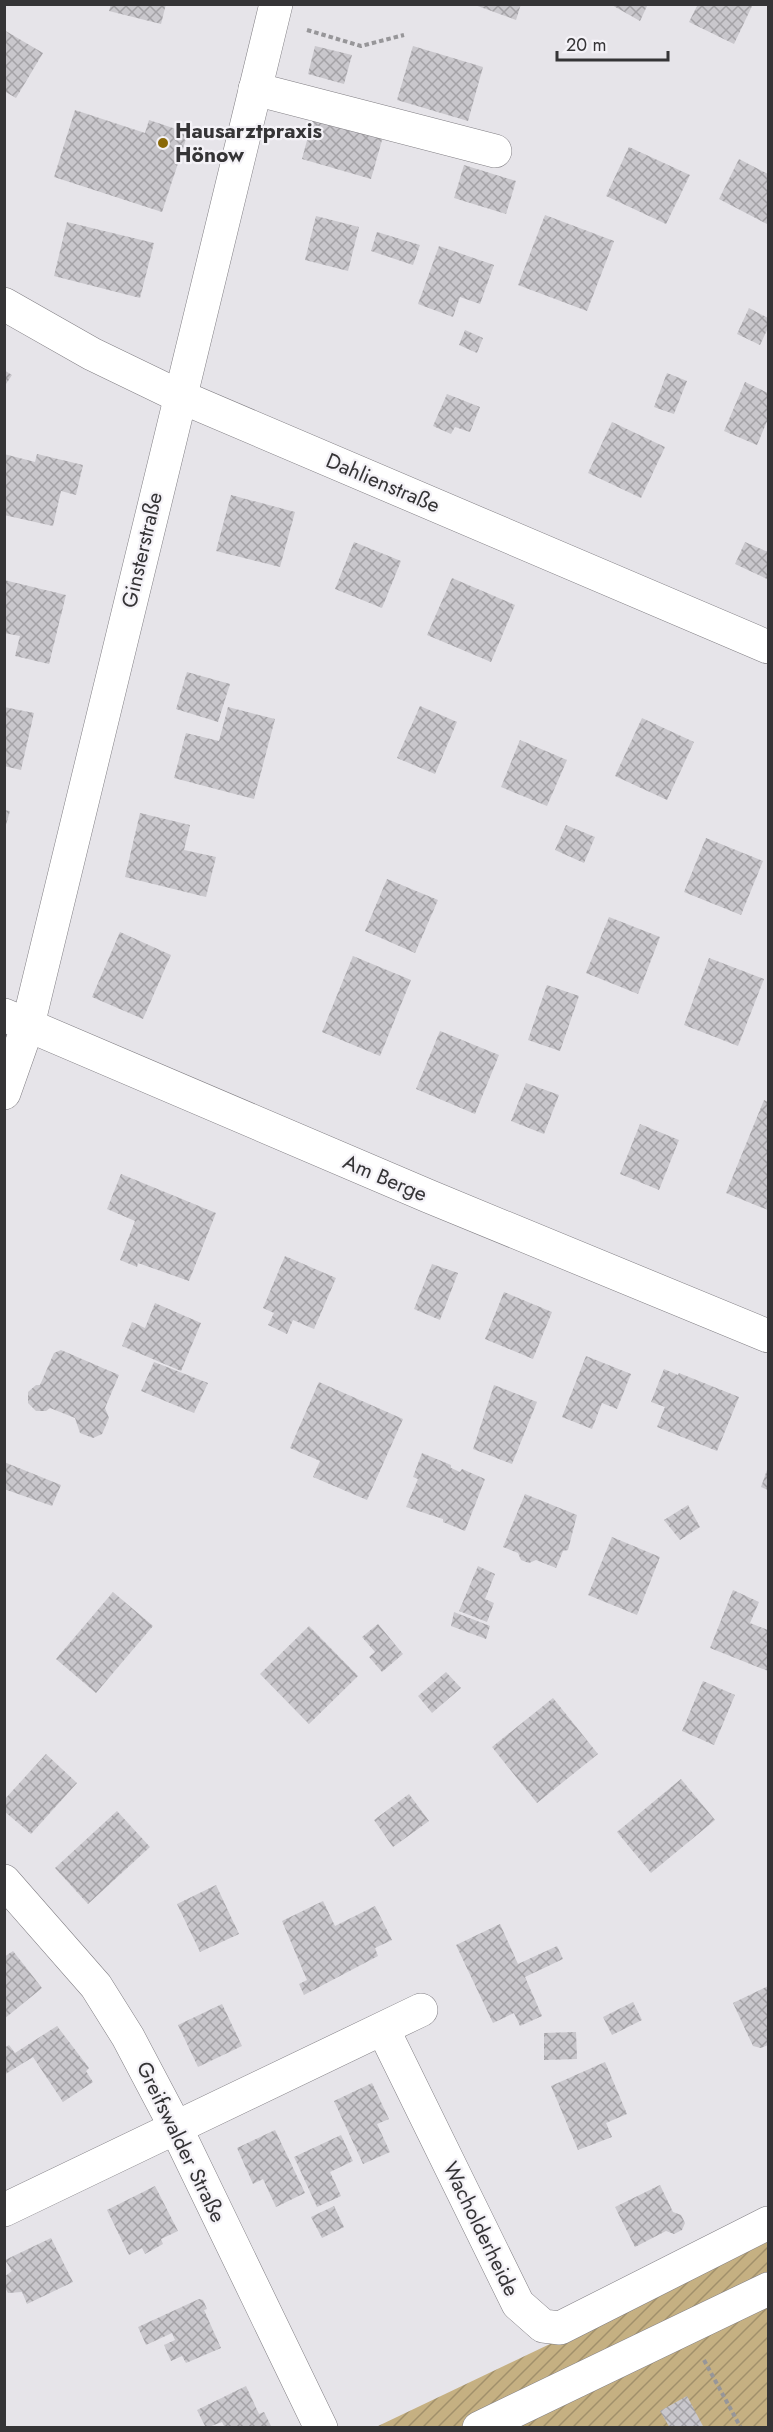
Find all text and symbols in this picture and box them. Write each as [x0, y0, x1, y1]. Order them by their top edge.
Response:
scale bar [557, 24, 668, 62]
text: 20 m [566, 32, 606, 58]
place label: Hausarztpraxis Hönow [175, 116, 323, 170]
marker: Hausarztpraxis Hönow [156, 136, 170, 150]
street label: Dahlienstraße [321, 446, 445, 521]
street label: Ginsterstraße [114, 489, 170, 611]
street label: Am Berge [338, 1147, 432, 1209]
street label: Greifswalder Straße [129, 2056, 233, 2228]
street label: Wacholderheide [435, 2157, 527, 2301]

